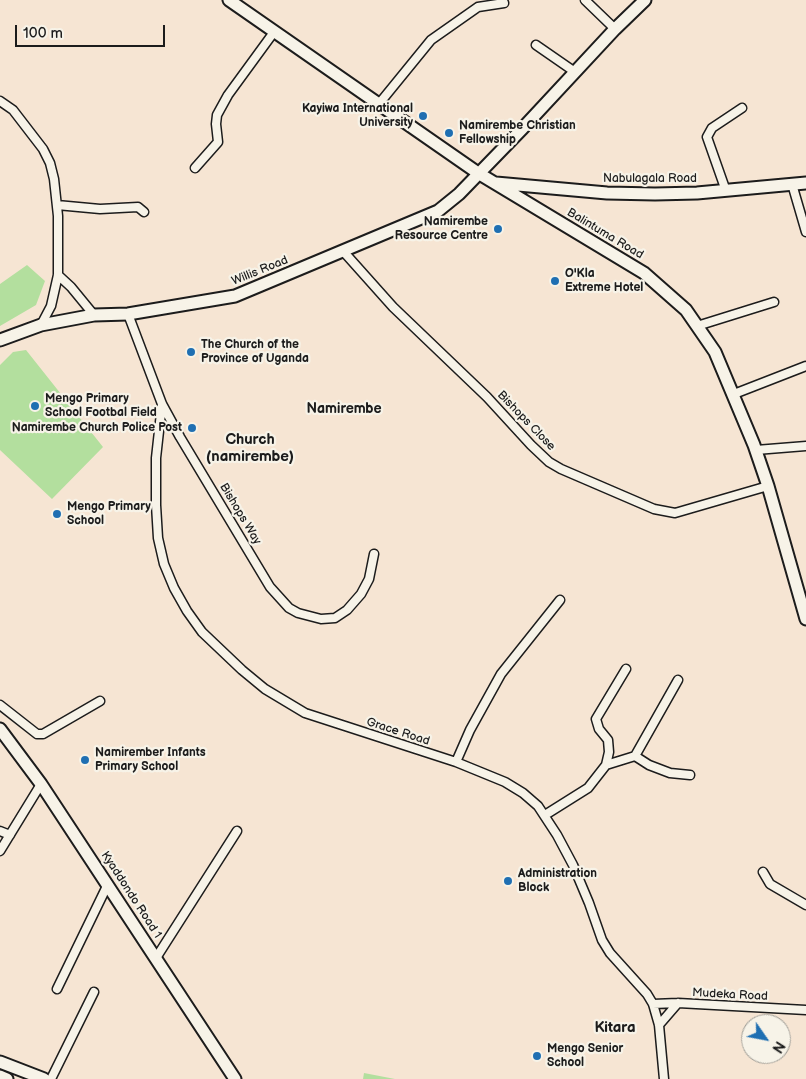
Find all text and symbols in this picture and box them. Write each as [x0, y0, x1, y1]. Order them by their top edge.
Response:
scale bar [18, 15, 168, 47]
text: 100 m [23, 24, 63, 43]
place label: Kayiwa International University [302, 102, 413, 130]
marker: Kayiwa International University [417, 110, 429, 122]
place label: Namirembe Christian Fellowship [459, 119, 576, 147]
marker: Namirembe Christian Fellowship [443, 127, 455, 139]
street label: Nabulagala Road [603, 172, 697, 186]
street label: Balintuma Road [564, 206, 646, 262]
place label: Namirembe Resource Centre [395, 215, 488, 243]
marker: Namirembe Resource Centre [492, 223, 504, 235]
street label: Willis Road [230, 253, 290, 289]
place label: O'Kla Extreme Hotel [565, 267, 643, 295]
marker: O'Kla Extreme Hotel [549, 275, 561, 287]
place label: The Church of the Province of Uganda [201, 338, 309, 366]
marker: The Church of the Province of Uganda [185, 346, 197, 358]
street label: Bishops Close [494, 388, 558, 454]
place label: Mengo Primary School Footbal Field [45, 392, 157, 420]
marker: Mengo Primary School Footbal Field [29, 400, 41, 412]
district label: Namirembe [307, 401, 381, 417]
place label: Namirembe Church Police Post [12, 421, 182, 435]
marker: Namirembe Church Police Post [186, 422, 198, 434]
district label: Church (namirembe) [206, 431, 294, 466]
street label: Bishops Way [216, 481, 264, 547]
place label: Mengo Primary School [67, 500, 151, 528]
marker: Mengo Primary School [51, 508, 63, 520]
street label: Grace Road [365, 715, 431, 749]
place label: Namirember Infants Primary School [95, 746, 206, 774]
marker: Namirember Infants Primary School [79, 754, 91, 766]
street label: Kyaddondo Road 1 [98, 849, 164, 941]
place label: Administration Block [518, 867, 597, 895]
marker: Administration Block [502, 875, 514, 887]
street label: Mudeka Road [692, 986, 768, 1004]
north arrow [741, 1014, 791, 1064]
district label: Kitara [594, 1019, 636, 1037]
text: N [768, 1038, 788, 1056]
place label: Mengo Senior School [547, 1042, 623, 1070]
marker: Mengo Senior School [531, 1050, 543, 1062]

